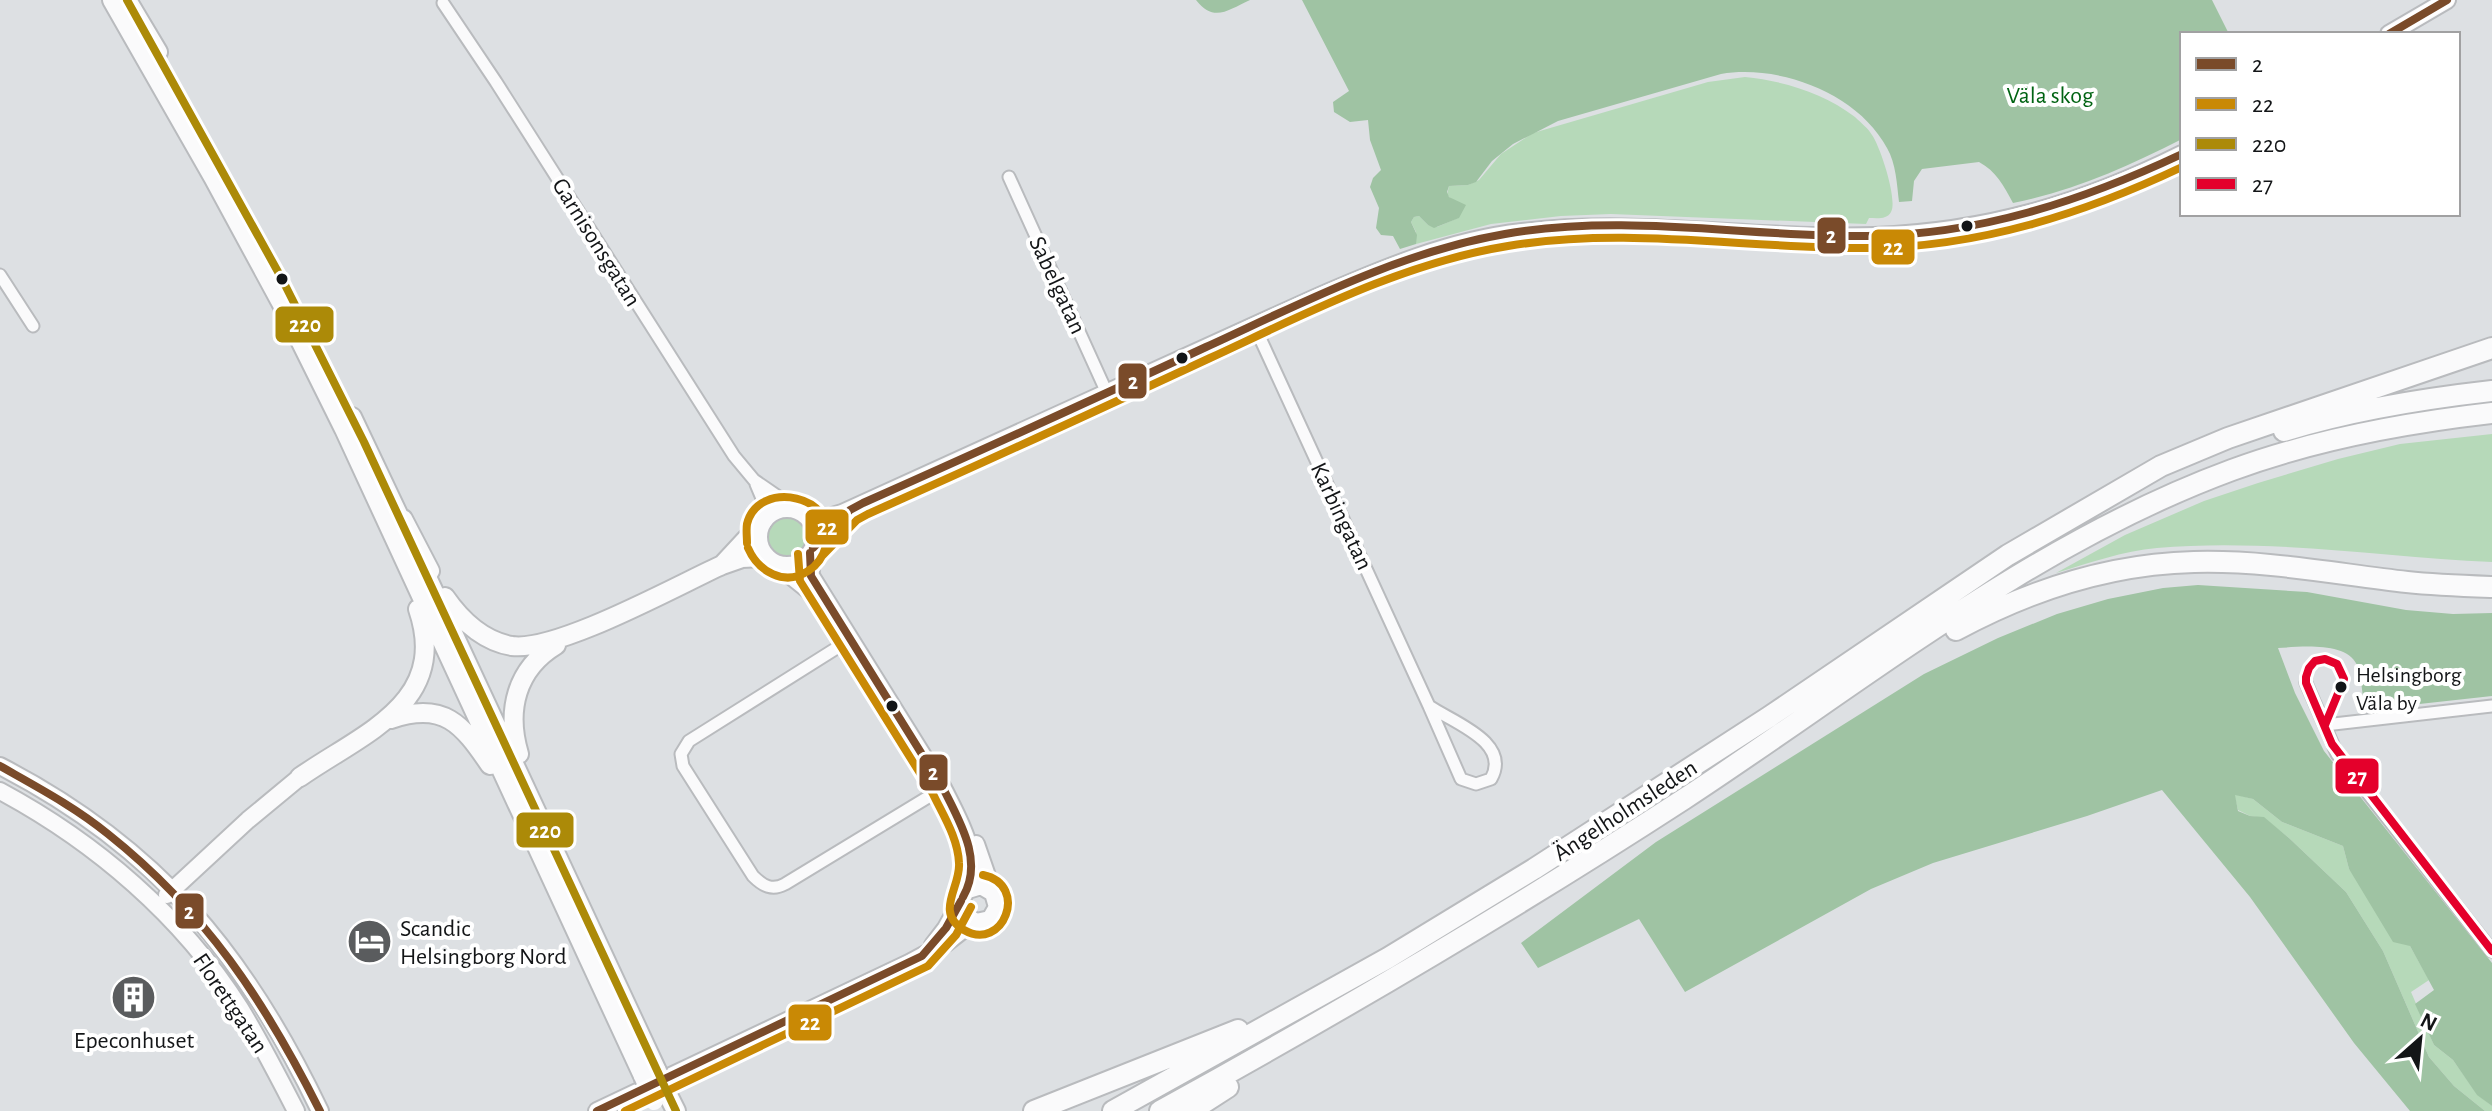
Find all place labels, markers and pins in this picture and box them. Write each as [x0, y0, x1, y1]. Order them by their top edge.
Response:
unlabelled marker [1959, 218, 1975, 234]
unlabelled marker [274, 271, 290, 287]
unlabelled marker [1174, 350, 1190, 366]
place label: Helsingborg Väla by [2356, 664, 2462, 714]
marker: Helsingborg Väla by [2333, 679, 2349, 695]
unlabelled marker [884, 698, 900, 714]
place label: Scandic Helsingborg Nord [400, 917, 567, 969]
hotel icon: Scandic Helsingborg Nord [345, 918, 393, 966]
building icon: Epeconhuset [110, 974, 158, 1022]
place label: Epeconhuset [74, 1029, 195, 1053]

